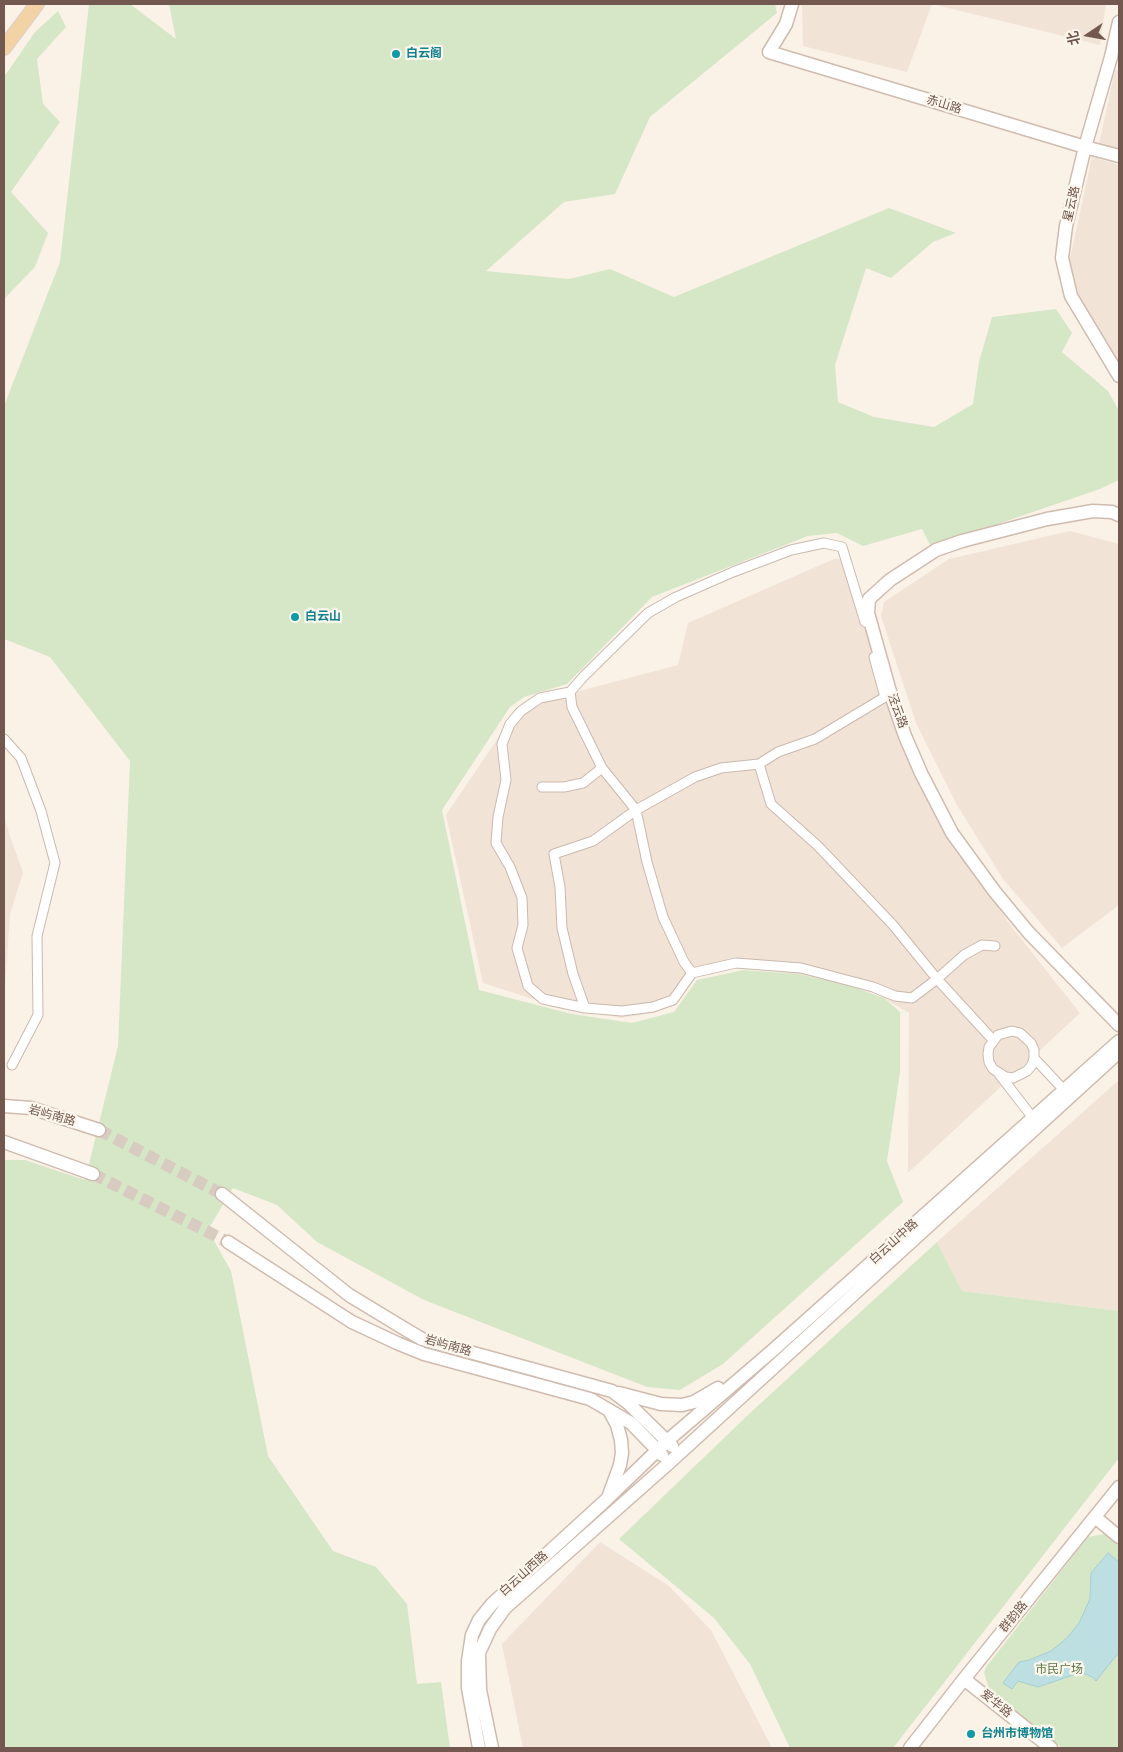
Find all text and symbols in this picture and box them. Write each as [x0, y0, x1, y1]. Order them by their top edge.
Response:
north arrow [1063, 10, 1113, 60]
text: 北 [1063, 29, 1084, 47]
place label: 白云阁 [406, 47, 442, 61]
marker: 白云阁 [390, 48, 402, 60]
street label: 赤山路 [925, 93, 963, 117]
street label: 星云路 [1061, 185, 1083, 223]
place label: 白云山 [305, 610, 341, 624]
marker: 白云山 [289, 611, 301, 623]
street label: 泾云路 [884, 692, 910, 730]
street label: 岩屿南路 [27, 1102, 77, 1130]
street label: 白云山中路 [867, 1217, 921, 1267]
street label: 岩屿南路 [423, 1332, 473, 1360]
street label: 白云山西路 [497, 1549, 551, 1599]
street label: 群韵路 [997, 1598, 1031, 1636]
park label: 市民广场 [1035, 1663, 1083, 1677]
street label: 爱华路 [977, 1687, 1015, 1721]
place label: 台州市博物馆 [981, 1727, 1053, 1741]
marker: 台州市博物馆 [965, 1728, 977, 1740]

